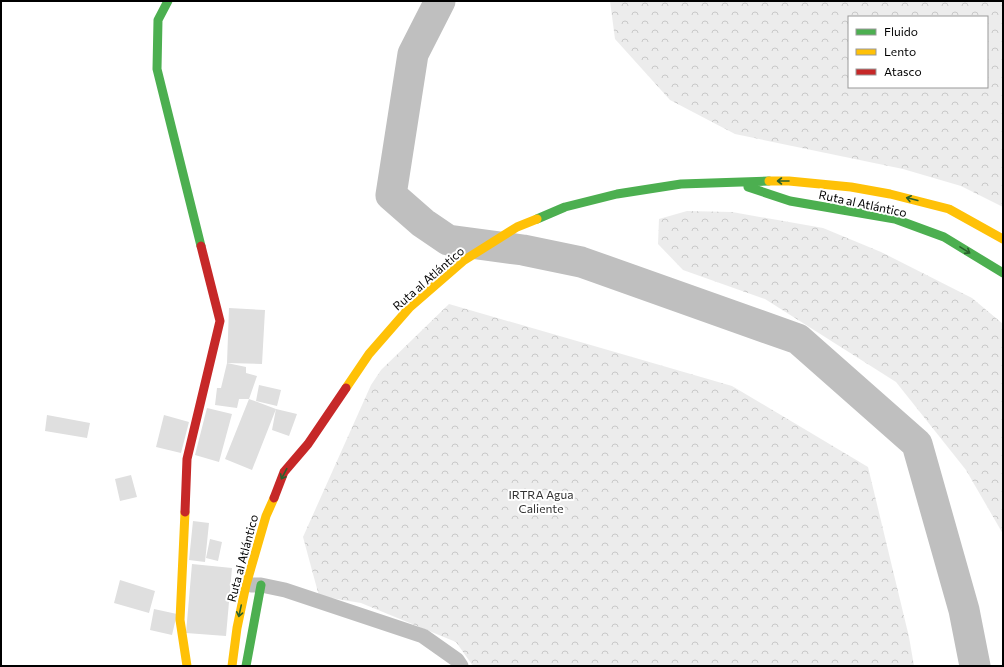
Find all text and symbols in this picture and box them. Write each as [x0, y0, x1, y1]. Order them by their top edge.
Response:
legend [848, 16, 988, 88]
text: Fluido [884, 24, 918, 38]
text: Lento [884, 44, 916, 58]
text: Atasco [884, 64, 922, 78]
one-way arrow [777, 177, 790, 185]
street label: Ruta al Atlántico [818, 187, 908, 219]
one-way arrow [905, 195, 918, 203]
street label: Ruta al Atlántico [390, 243, 466, 313]
one-way arrow [959, 246, 971, 254]
one-way arrow [279, 468, 287, 480]
park label: IRTRA Agua Caliente [509, 487, 573, 515]
street label: Ruta al Atlántico [224, 513, 260, 603]
one-way arrow [236, 604, 244, 617]

